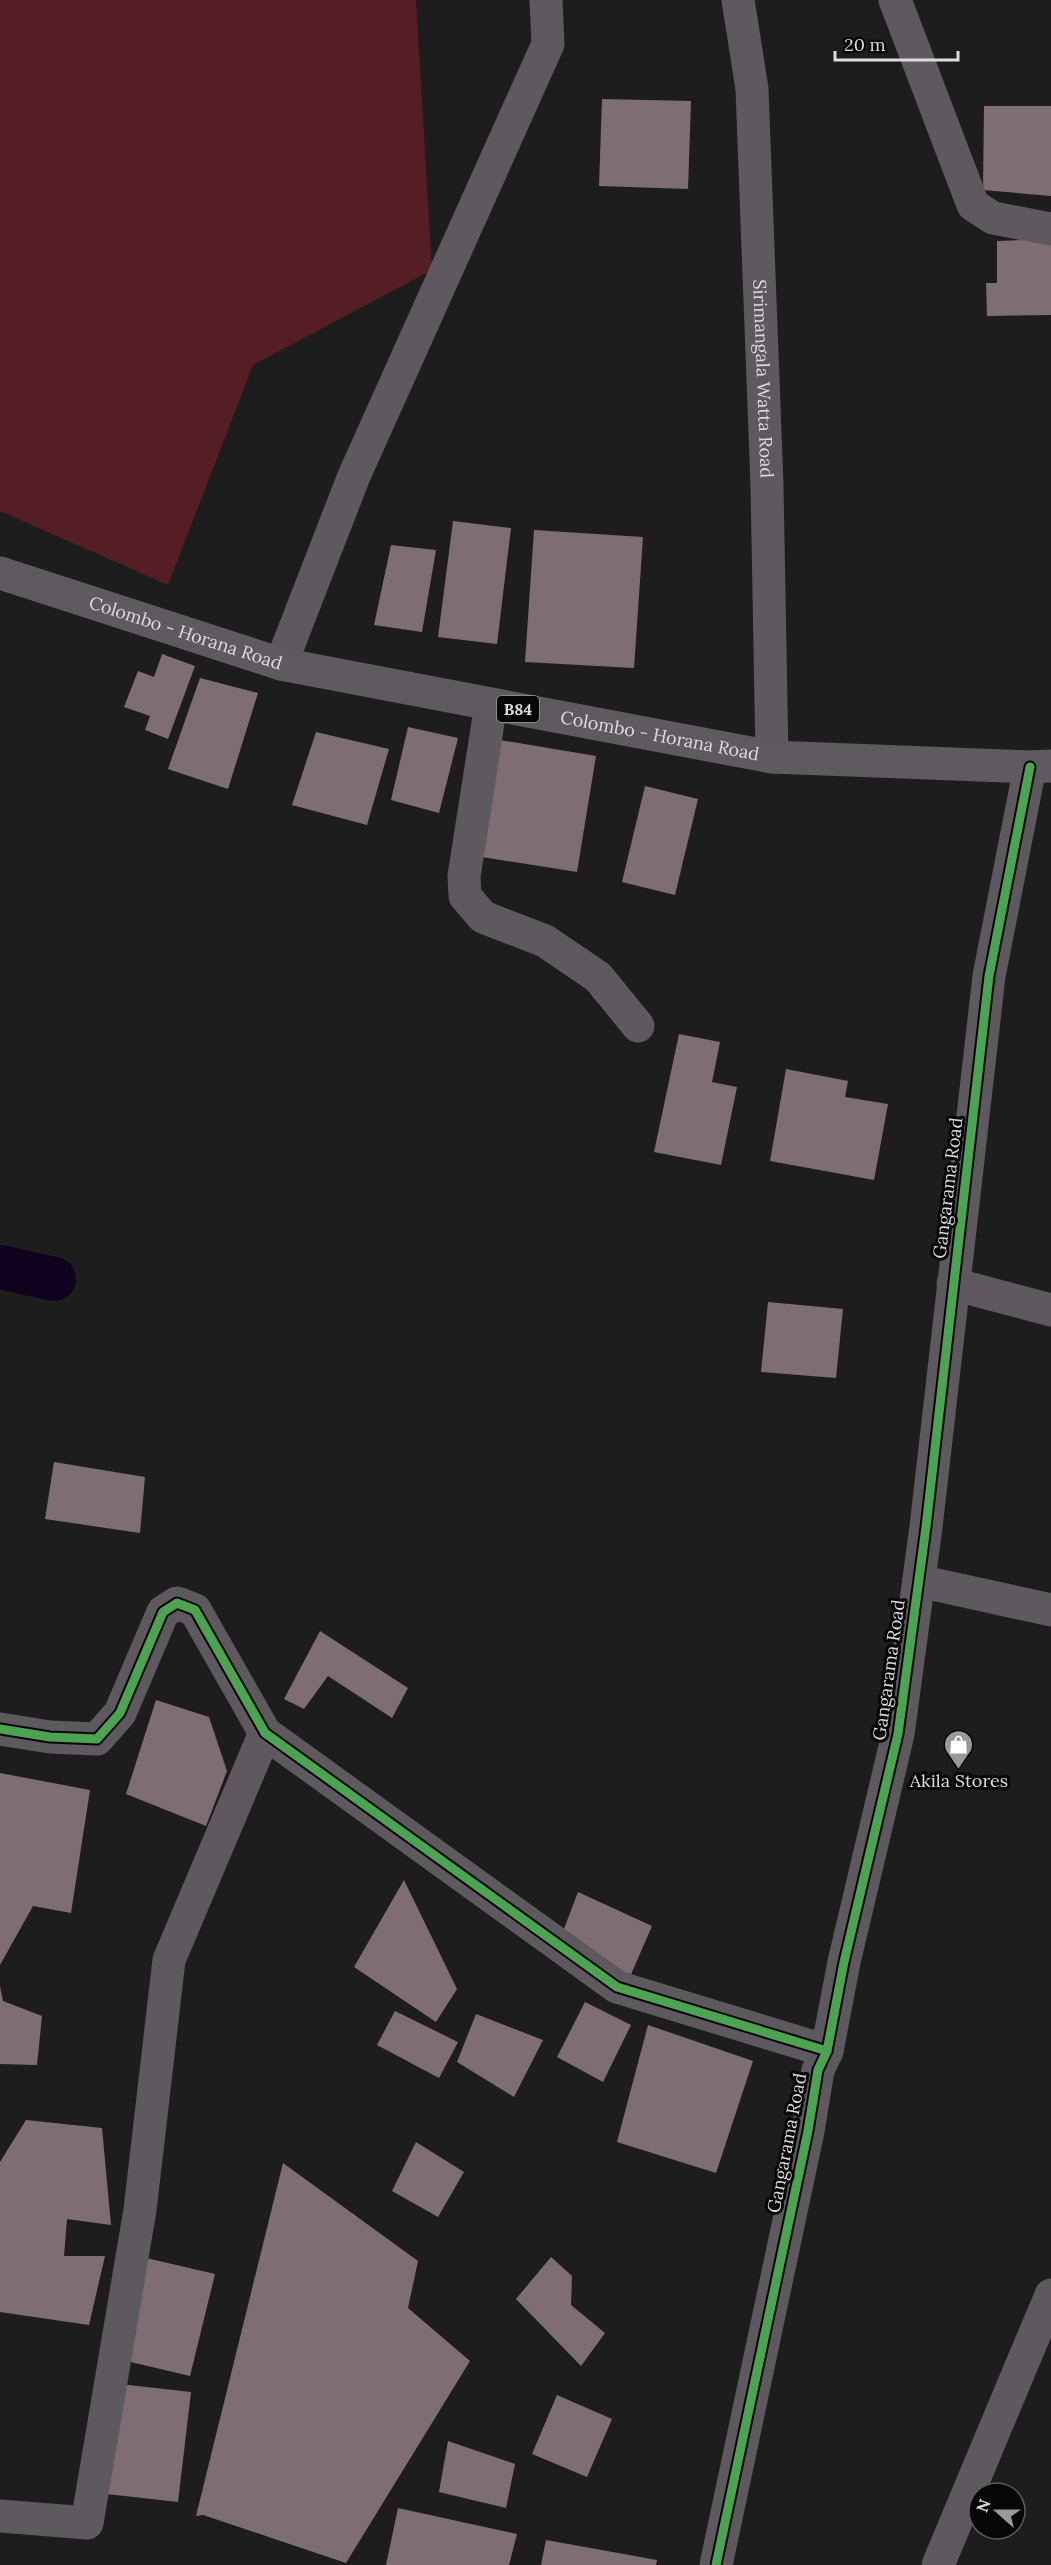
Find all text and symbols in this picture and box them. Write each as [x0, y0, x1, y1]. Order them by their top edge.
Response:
scale bar [835, 24, 958, 62]
text: 20 m [844, 33, 886, 56]
street label: Sirimangala Watta Road [748, 279, 779, 479]
street label: Colombo - Horana Road [86, 591, 285, 675]
road number: B84 [497, 696, 539, 722]
street label: Colombo - Horana Road [559, 705, 762, 765]
street label: Gangarama Road [927, 1116, 968, 1260]
street label: Gangarama Road [867, 1598, 910, 1742]
shop icon: Akila Stores [943, 1728, 975, 1770]
place label: Akila Stores [909, 1769, 1008, 1792]
street label: Gangarama Road [762, 2071, 811, 2215]
north arrow [967, 2481, 1027, 2541]
text: N [971, 2496, 995, 2515]

